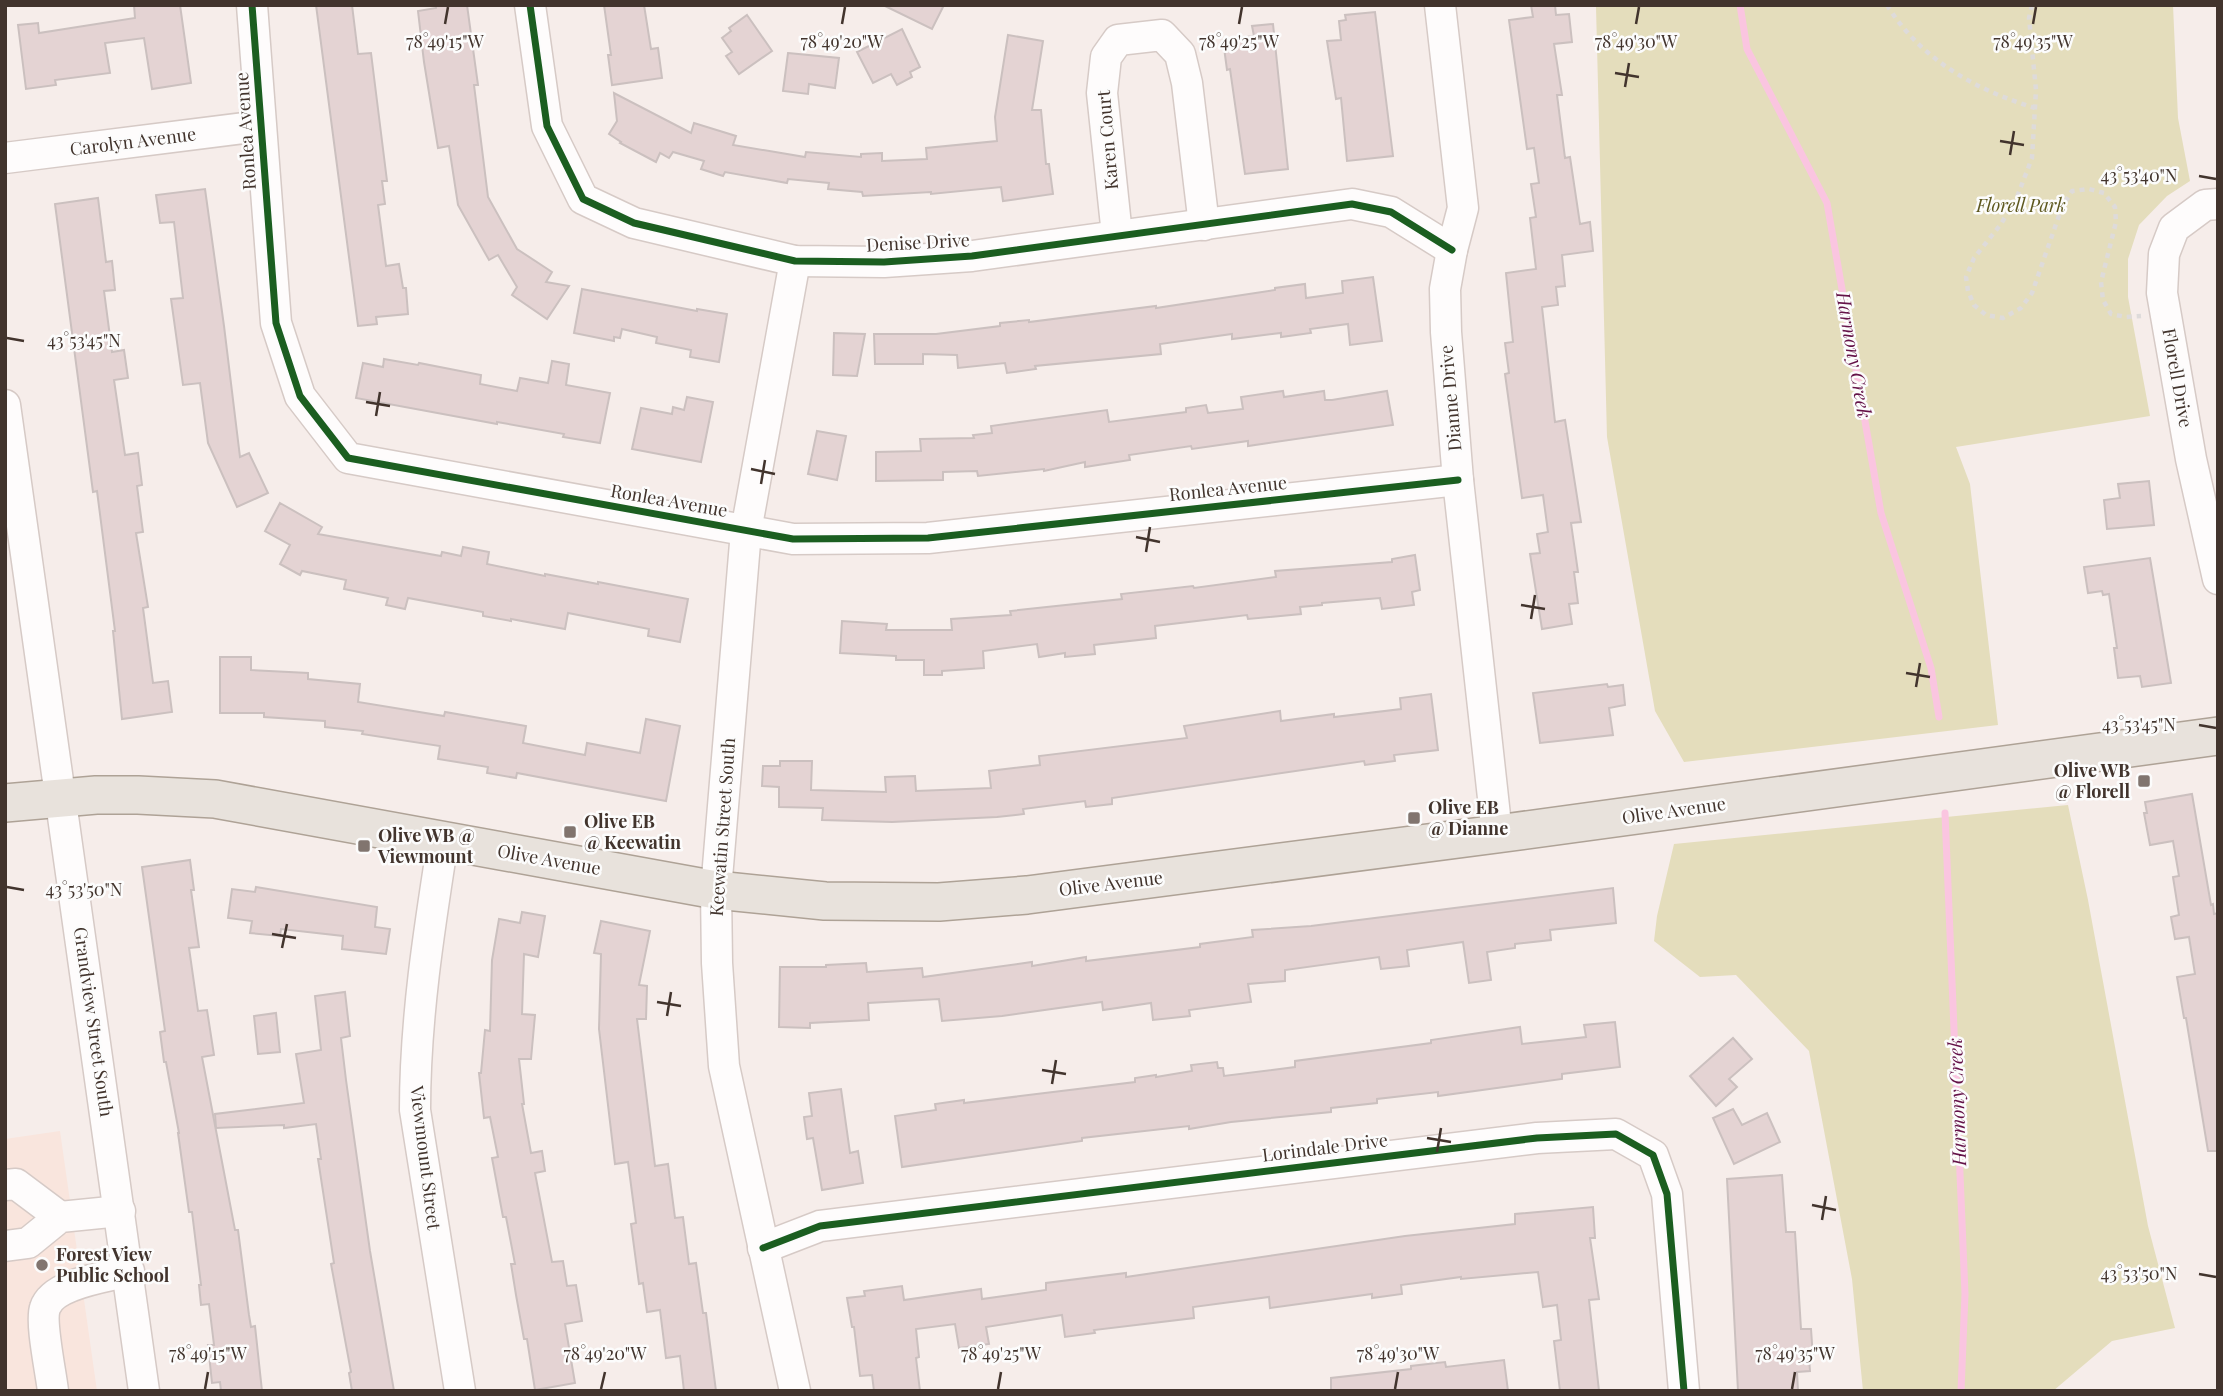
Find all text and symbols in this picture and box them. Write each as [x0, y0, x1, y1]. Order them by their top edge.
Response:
text: 78°49'15"W [406, 29, 485, 53]
text: 78°49'20"W [800, 29, 884, 53]
text: 78°49'25"W [1199, 29, 1280, 53]
text: 78°49'30"W [1595, 29, 1678, 53]
text: 78°49'35"W [1993, 29, 2073, 53]
street label: Ronlea Avenue [229, 71, 261, 191]
street label: Karen Court [1091, 89, 1123, 191]
street label: Carolyn Avenue [68, 121, 197, 161]
text: 43°53'40"N [2100, 163, 2178, 187]
park label: Florell Park [1975, 193, 2066, 217]
street label: Denise Drive [865, 227, 970, 257]
water label: Harmony Creek [1831, 289, 1879, 420]
street label: Florell Drive [2157, 326, 2199, 429]
text: 43°53'45"N [47, 328, 121, 352]
street label: Dianne Drive [1433, 344, 1467, 452]
street label: Ronlea Avenue [1168, 470, 1288, 506]
street label: Ronlea Avenue [609, 478, 730, 522]
text: 43°53'45"N [2102, 712, 2176, 736]
street label: Keewatin Street South [704, 736, 740, 917]
place label: Olive WB @ Florell [2054, 758, 2130, 803]
marker: Olive WB @ Florell [2136, 773, 2152, 789]
street label: Olive Avenue [1620, 791, 1727, 829]
place label: Olive EB @ Dianne [1428, 795, 1508, 840]
place label: Olive EB @ Keewatin [584, 809, 681, 854]
marker: Olive EB @ Dianne [1406, 810, 1422, 826]
place label: Olive WB @ Viewmount [377, 823, 474, 868]
marker: Olive EB @ Keewatin [562, 824, 578, 840]
marker: Olive WB @ Viewmount [356, 838, 372, 854]
street label: Olive Avenue [496, 838, 603, 880]
street label: Olive Avenue [1058, 865, 1164, 901]
text: 43°53'50"N [46, 877, 123, 901]
street label: Grandview Street South [69, 925, 119, 1119]
water label: Harmony Creek [1941, 1037, 1971, 1167]
street label: Viewmount Street [405, 1083, 447, 1232]
street label: Lorindale Drive [1261, 1127, 1389, 1167]
place label: Forest View Public School [56, 1242, 170, 1287]
marker: Forest View Public School [34, 1257, 50, 1273]
text: 43°53'50"N [2101, 1261, 2178, 1285]
text: 78°49'15"W [169, 1341, 248, 1365]
text: 78°49'20"W [563, 1341, 647, 1365]
text: 78°49'25"W [961, 1341, 1042, 1365]
text: 78°49'30"W [1357, 1341, 1440, 1365]
text: 78°49'35"W [1755, 1341, 1835, 1365]

